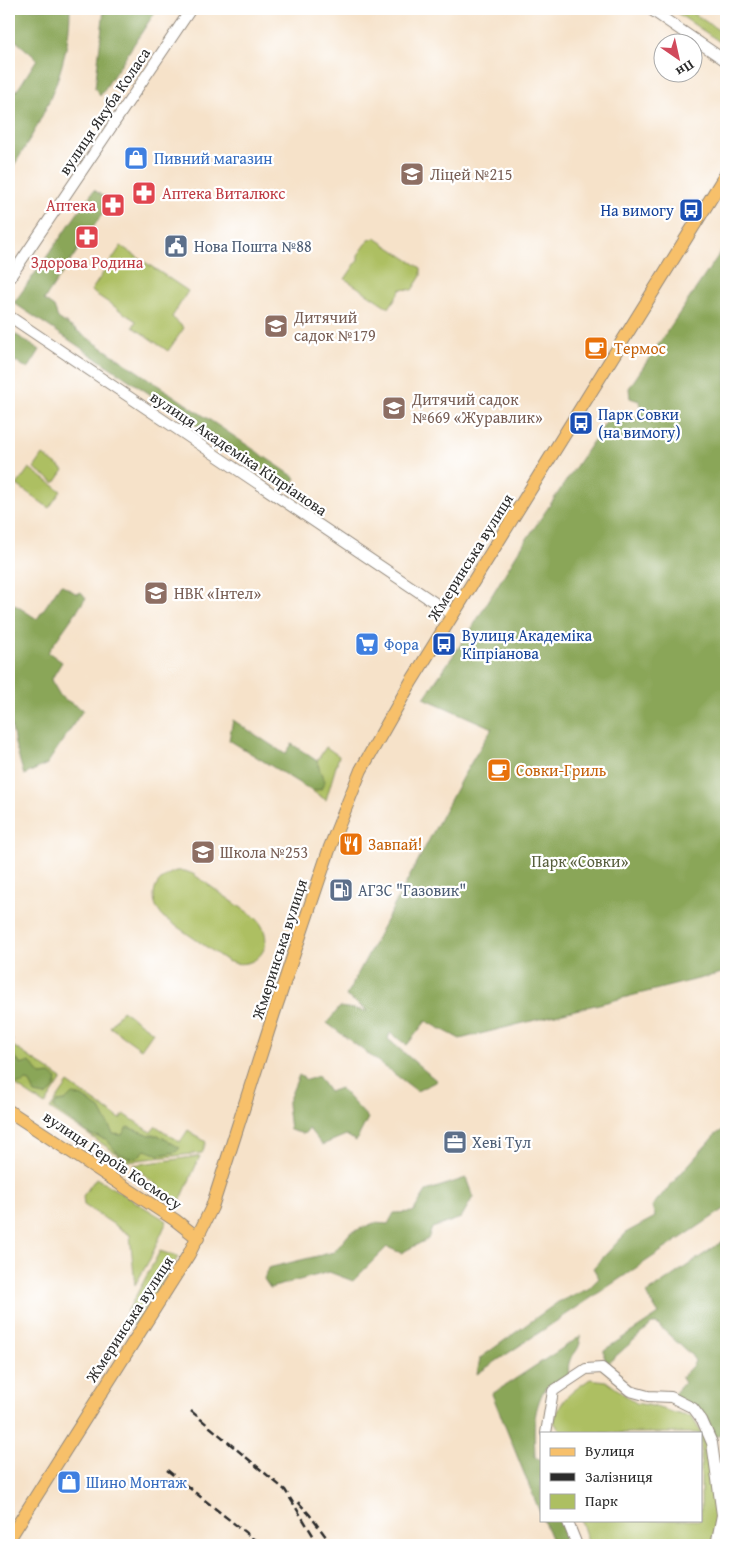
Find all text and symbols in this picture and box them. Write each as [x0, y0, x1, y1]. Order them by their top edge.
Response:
north arrow [652, 32, 702, 82]
street label: вулиця Якуба Коласа [52, 42, 156, 180]
text: Пн [672, 55, 698, 82]
shop icon: Пивний магазин [123, 145, 149, 171]
place label: Пивний магазин [154, 146, 273, 170]
school or university icon: Ліцей №215 [399, 161, 425, 187]
place label: Ліцей №215 [430, 162, 513, 186]
pharmacy icon: Аптека Виталюкс [131, 180, 157, 206]
place label: Аптека Виталюкс [162, 181, 285, 205]
pharmacy icon: Аптека [100, 192, 126, 218]
place label: Аптека [46, 193, 96, 217]
bus stop icon: На вимогу [678, 197, 704, 223]
place label: На вимогу [600, 198, 674, 222]
pharmacy icon: Здорова Родина [74, 224, 100, 250]
public building icon: Нова Пошта №88 [163, 233, 189, 259]
place label: Нова Пошта №88 [194, 234, 312, 258]
place label: Здорова Родина [31, 250, 144, 274]
place label: Дитячий садок №179 [293, 305, 376, 347]
school or university icon: Дитячий садок №179 [263, 313, 289, 339]
cafe icon: Термос [583, 335, 609, 361]
place label: Термос [614, 336, 666, 360]
street label: вулиця Академіка Кіпріанова [146, 385, 333, 522]
place label: Дитячий садок №669 «Журавлик» [411, 387, 543, 429]
school or university icon: Дитячий садок №669 «Журавлик» [381, 395, 407, 421]
place label: Парк Совки (на вимогу) [598, 402, 681, 444]
bus stop icon: Парк Совки (на вимогу) [568, 410, 594, 436]
street label: Жмеринська вулиця [421, 489, 519, 626]
school or university icon: НВК «Інтел» [143, 580, 169, 606]
place label: НВК «Інтел» [174, 581, 261, 605]
place label: Вулиця Академіка Кіпріанова [462, 623, 592, 665]
supermarket icon: Фора [354, 631, 380, 657]
bus stop icon: Вулиця Академіка Кіпріанова [431, 631, 457, 657]
place label: Фора [384, 632, 419, 656]
cafe icon: Совки-Гриль [486, 757, 512, 783]
place label: Совки-Гриль [516, 758, 607, 782]
restaurant icon: Завпай! [338, 831, 364, 857]
place label: Завпай! [368, 832, 422, 856]
school or university icon: Школа №253 [190, 839, 216, 865]
place label: Школа №253 [220, 840, 308, 864]
park label: Парк «Совки» [532, 849, 629, 873]
street label: Жмеринська вулиця [245, 876, 313, 1023]
fuel station icon: АГЗС "Газовик" [328, 877, 354, 903]
place label: АГЗС "Газовик" [358, 878, 466, 902]
street label: вулиця Героїв Космосу [39, 1104, 187, 1216]
office icon: Хеві Тул [442, 1129, 468, 1155]
place label: Хеві Тул [472, 1130, 531, 1154]
street label: Жмеринська вулиця [79, 1251, 179, 1388]
legend [540, 1432, 702, 1522]
text: Вулиця [585, 1440, 635, 1461]
text: Залізниця [585, 1466, 653, 1487]
shop icon: Шино Монтаж [56, 1469, 82, 1495]
place label: Шино Монтаж [86, 1470, 187, 1494]
text: Парк [585, 1490, 618, 1511]

